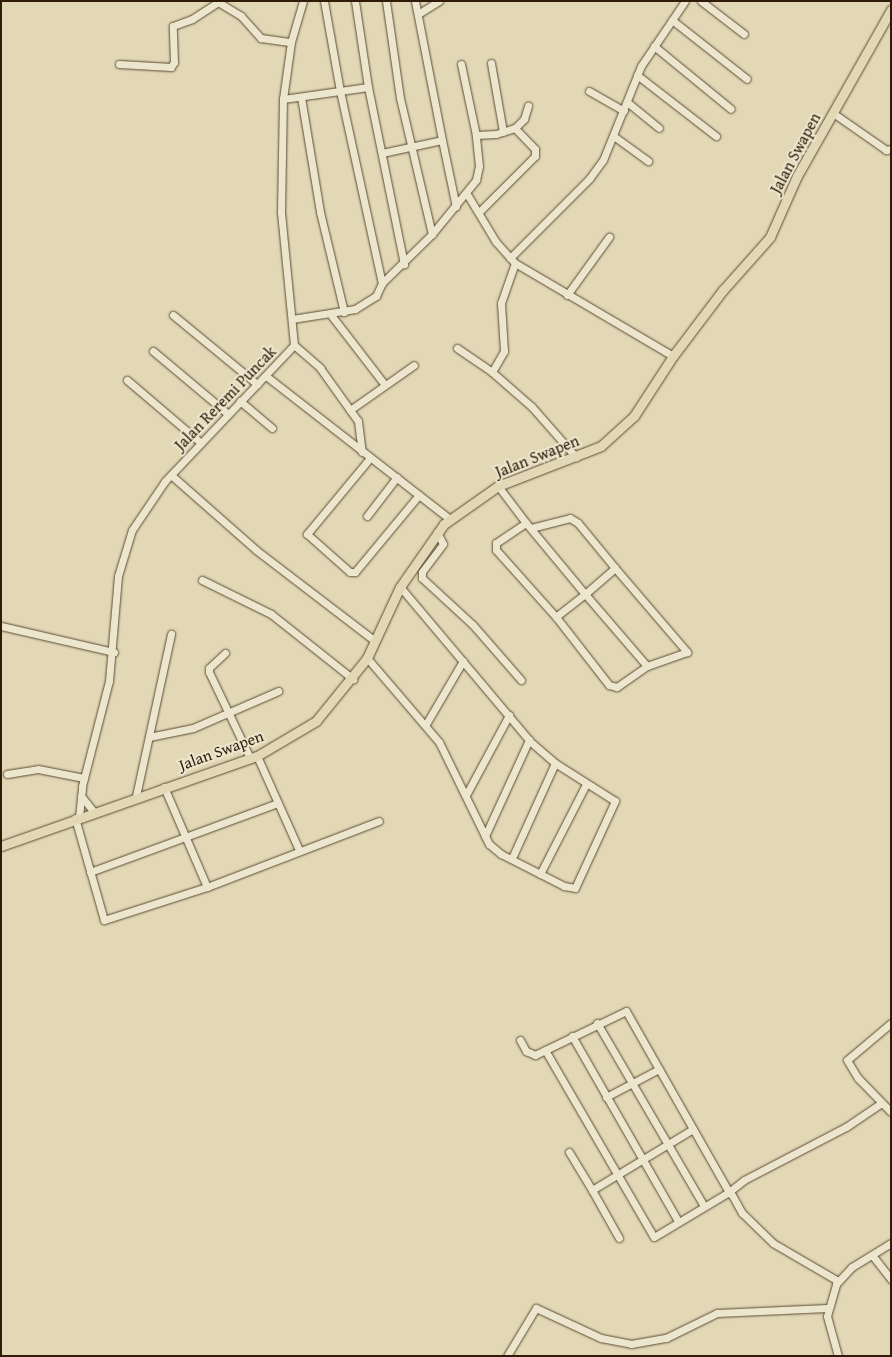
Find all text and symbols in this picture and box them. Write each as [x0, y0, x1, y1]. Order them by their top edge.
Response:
street label: Jalan Swapen [766, 109, 824, 197]
street label: Jalan Reremi Puncak [170, 342, 280, 454]
street label: Jalan Swapen [492, 430, 582, 482]
street label: Jalan Swapen [176, 726, 266, 774]

